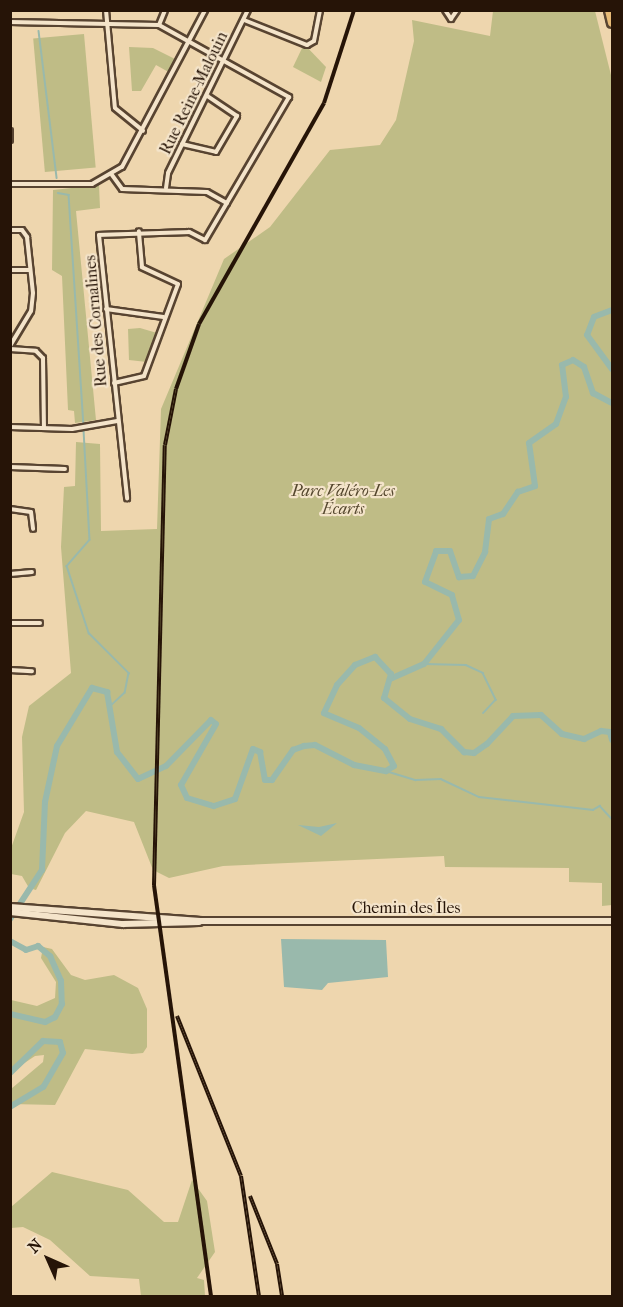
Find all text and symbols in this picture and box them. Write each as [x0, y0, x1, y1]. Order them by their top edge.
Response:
street label: Rue Reine-Malouin [156, 28, 232, 158]
street label: Rue des Cornalines [81, 254, 111, 388]
park label: Parc Valéro-Les Écarts [291, 481, 395, 519]
street label: Chemin des Îles [352, 898, 460, 918]
north arrow [18, 1229, 78, 1289]
text: N [24, 1235, 46, 1257]

